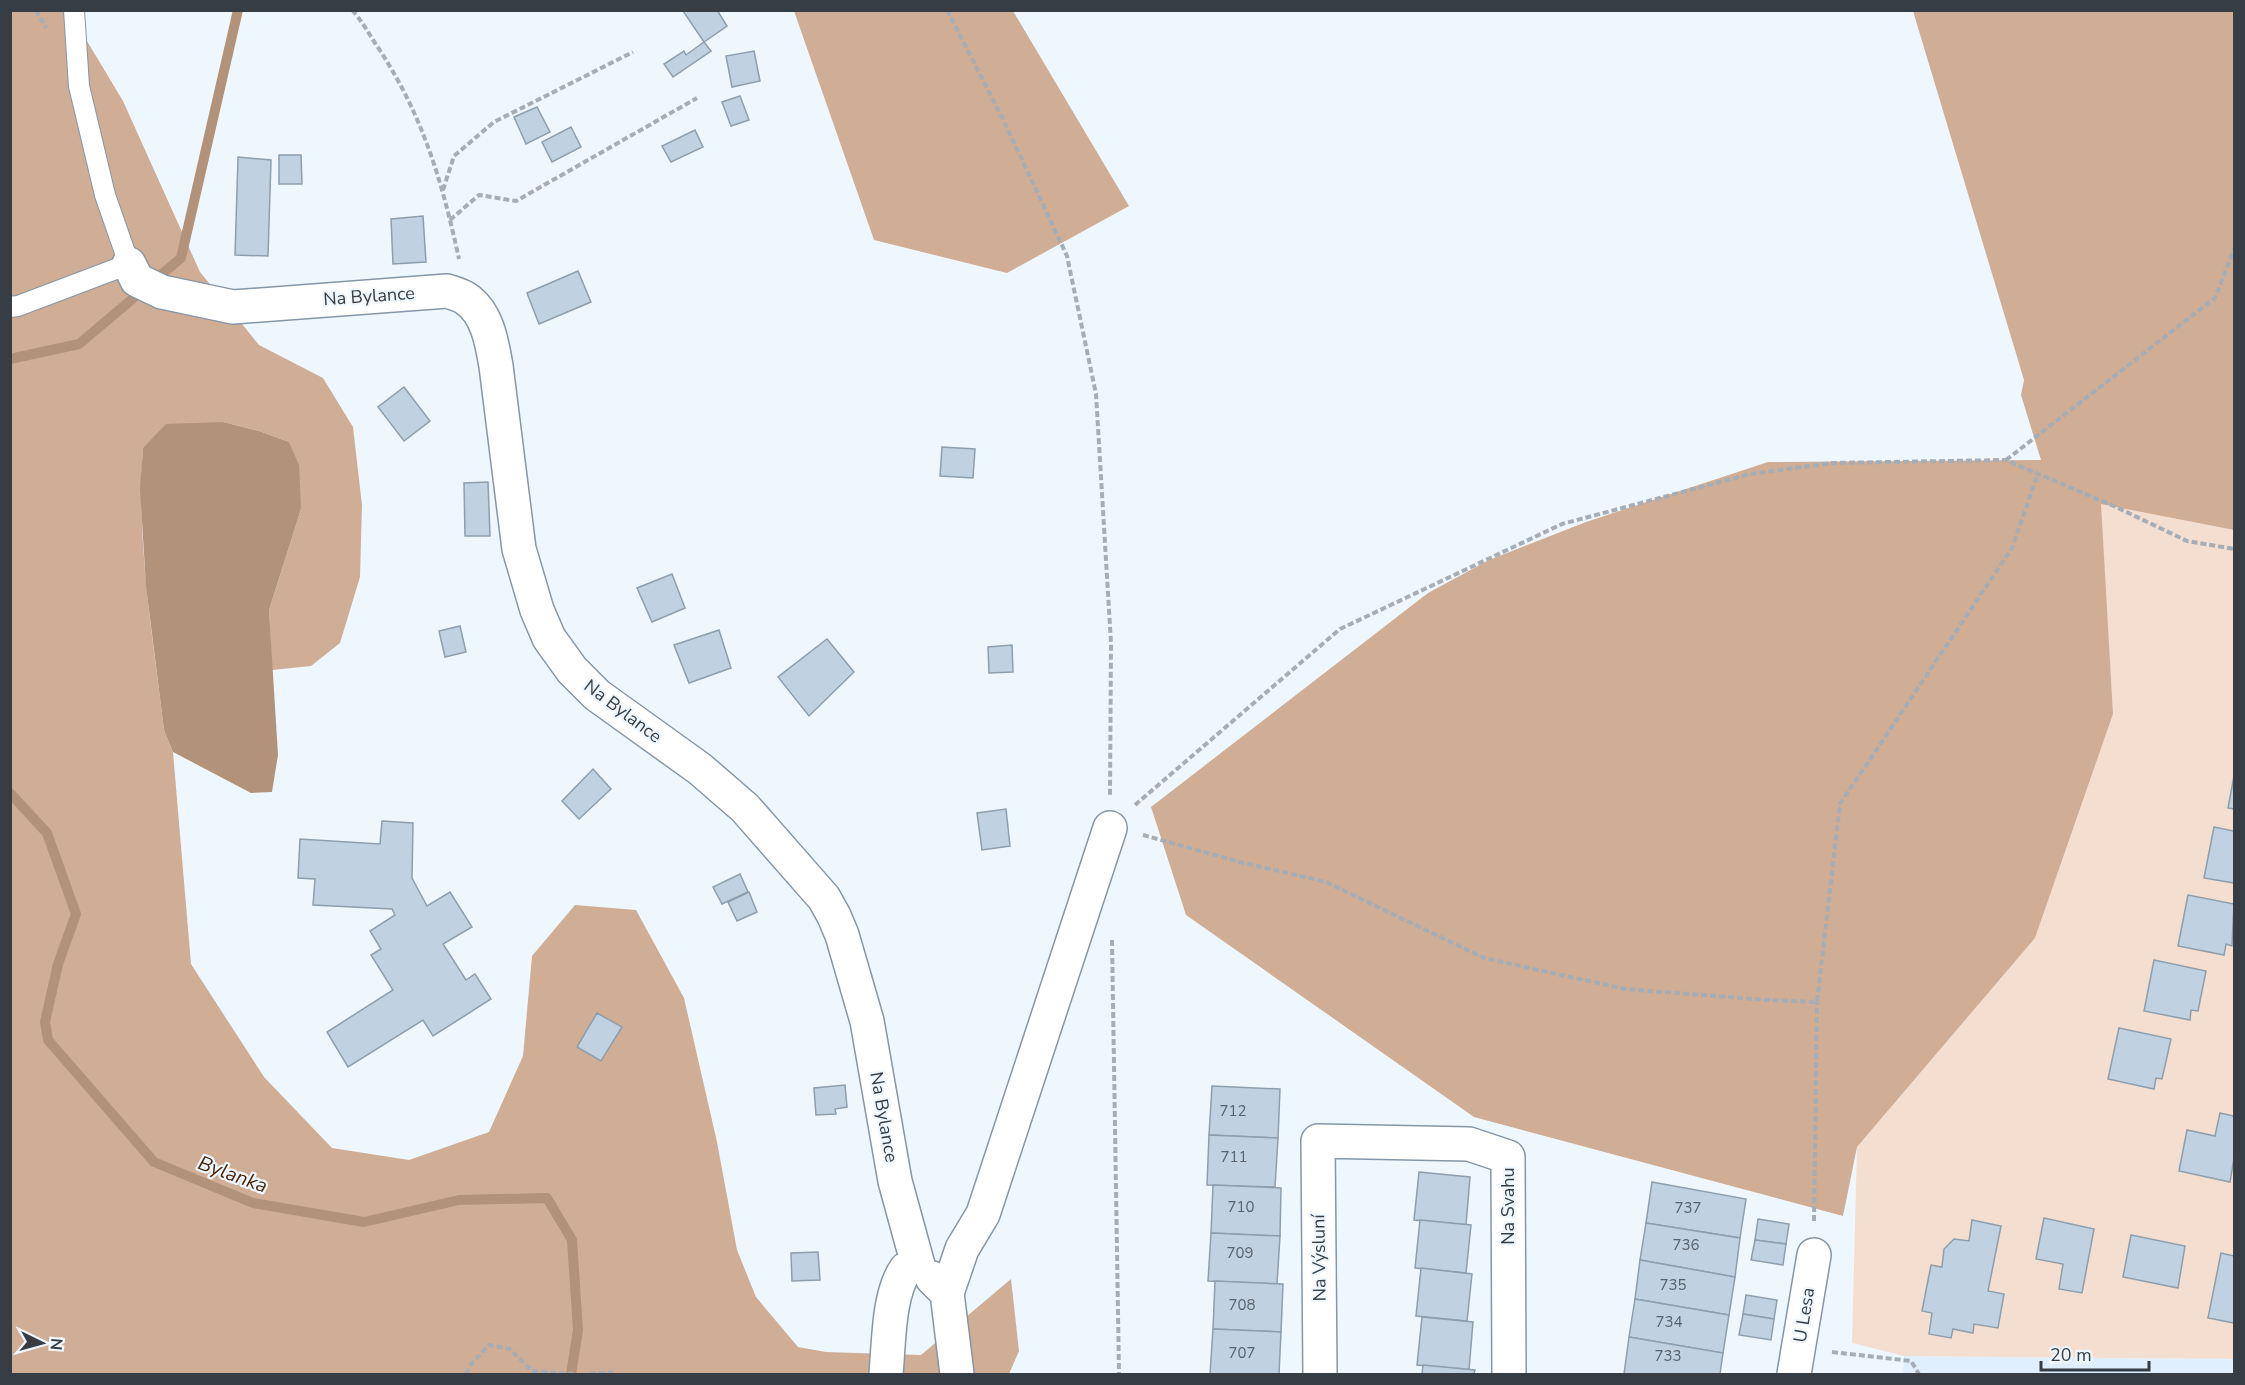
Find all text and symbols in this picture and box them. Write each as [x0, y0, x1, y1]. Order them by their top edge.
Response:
street label: Na Bylance [322, 281, 416, 311]
street label: Na Bylance [579, 674, 667, 748]
street label: Na Bylance [864, 1070, 904, 1164]
house number: 712 [1219, 1101, 1247, 1121]
house number: 711 [1220, 1147, 1248, 1167]
water label: Bylanka [194, 1149, 271, 1200]
street label: Na Svahu [1496, 1167, 1520, 1245]
house number: 710 [1227, 1197, 1255, 1217]
house number: 737 [1674, 1198, 1702, 1218]
street label: Na Výsluní [1306, 1213, 1332, 1302]
house number: 736 [1672, 1235, 1700, 1255]
house number: 709 [1226, 1243, 1254, 1263]
house number: 735 [1659, 1275, 1687, 1295]
street label: U Lesa [1788, 1286, 1820, 1344]
house number: 708 [1228, 1295, 1256, 1315]
house number: 734 [1655, 1312, 1683, 1332]
north arrow [12, 1313, 72, 1373]
scale bar [2041, 1334, 2149, 1372]
text: N [44, 1337, 67, 1351]
house number: 707 [1228, 1343, 1256, 1363]
text: 20 m [2050, 1343, 2092, 1367]
house number: 733 [1654, 1346, 1682, 1366]

